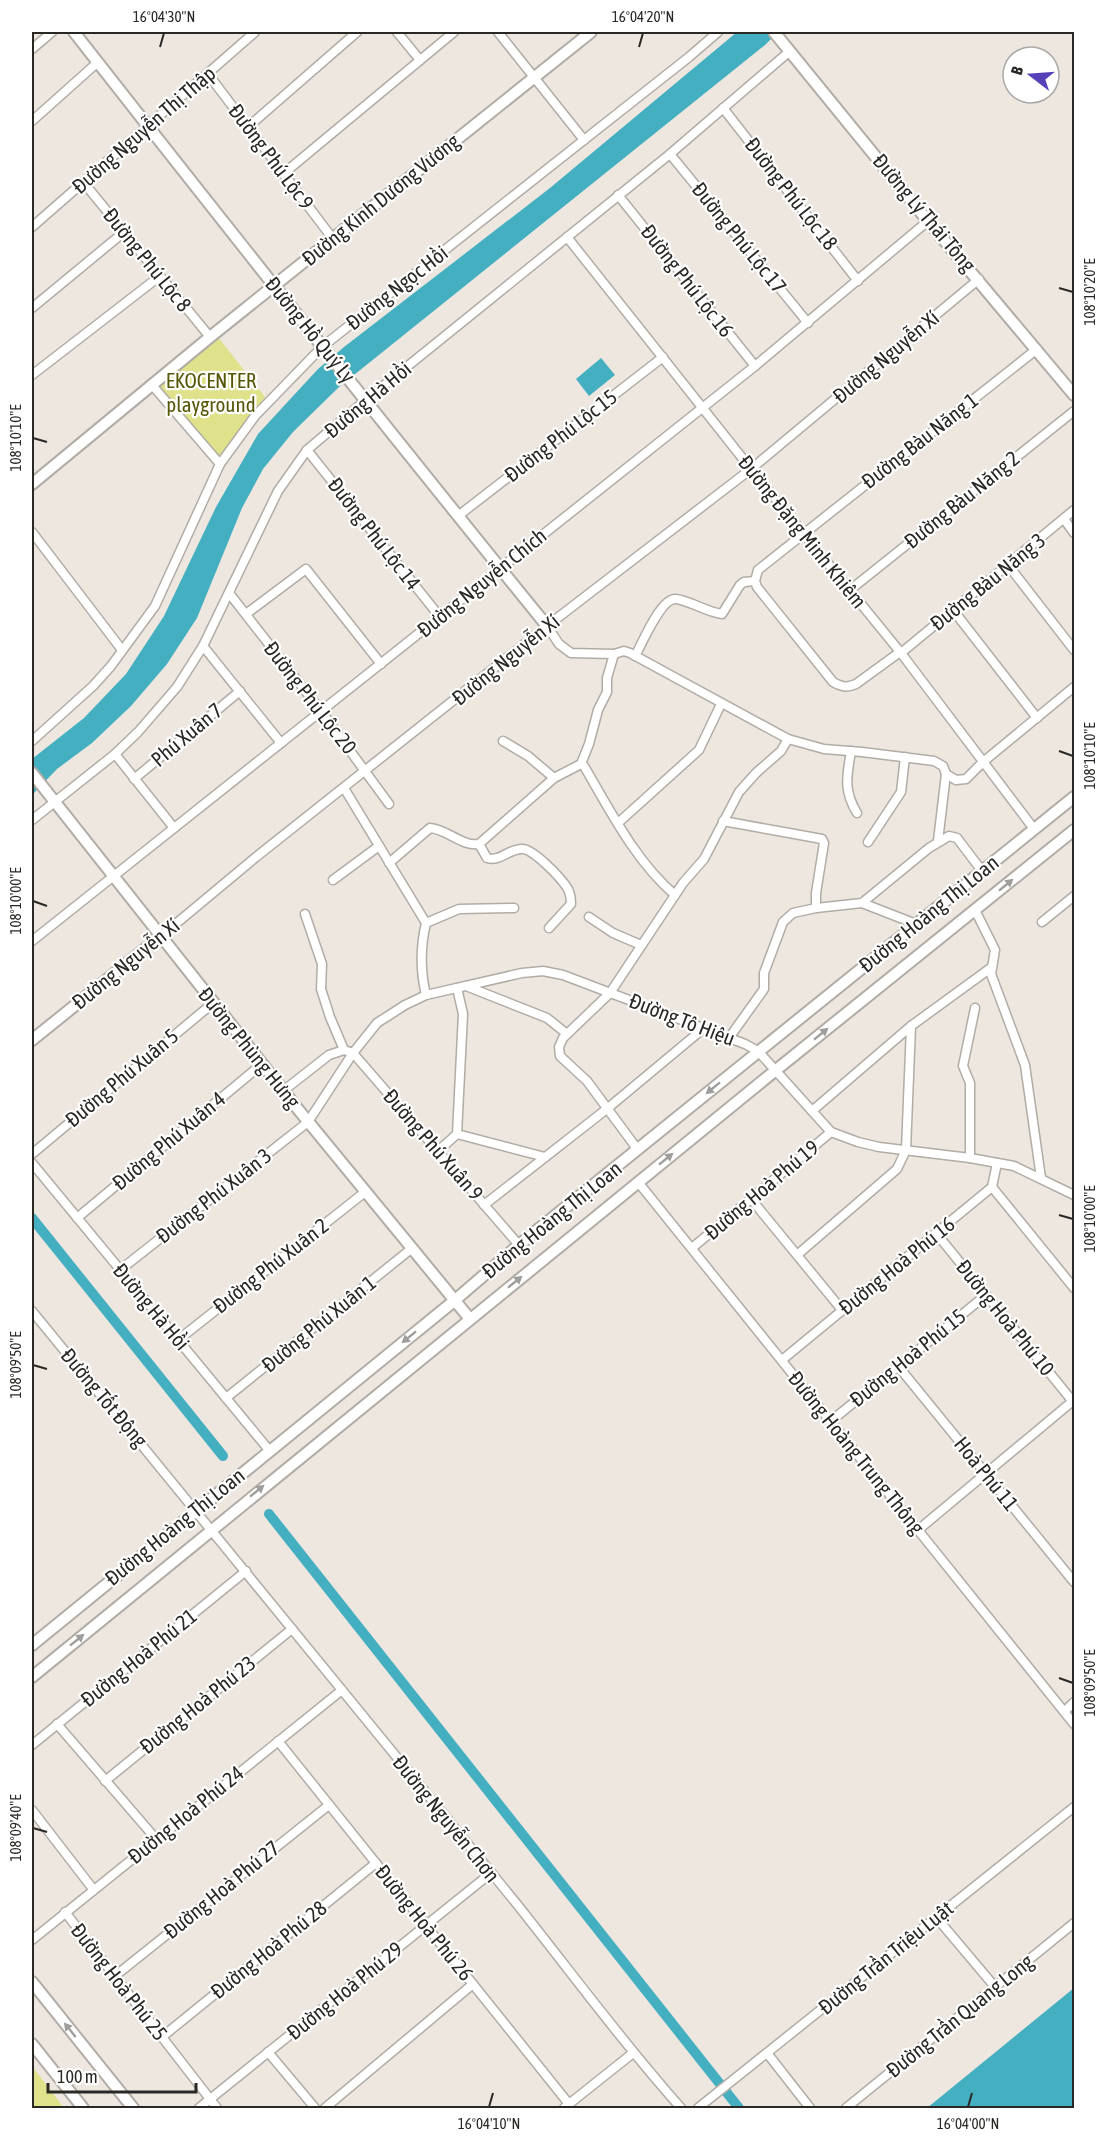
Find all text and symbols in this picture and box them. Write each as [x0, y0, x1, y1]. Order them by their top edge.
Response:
text: 16°04'30"N [133, 8, 195, 25]
text: 16°04'20"N [612, 8, 674, 25]
north arrow [1001, 45, 1061, 105]
street label: Đường Nguyễn Thị Thập [67, 61, 220, 198]
text: B [1007, 64, 1026, 77]
street label: Đường Phú Lộc 9 [224, 99, 319, 214]
street label: Đường Kinh Dương Vương [297, 128, 464, 270]
street label: Đường Phú Lộc 18 [741, 133, 843, 254]
street label: Đường Lý Thái Tông [869, 149, 981, 276]
street label: Đường Phú Lộc 17 [688, 177, 792, 298]
street label: Đường Phú Lộc 8 [99, 203, 197, 316]
street label: Đường Phú Lộc 16 [637, 220, 739, 341]
street label: Đường Ngọc Hồi [341, 240, 452, 334]
text: 108°10'20"E [1081, 258, 1098, 326]
street label: Đường Hồ Quý Ly [261, 272, 361, 387]
street label: Đường Nguyễn Xí [828, 305, 943, 407]
street label: Đường Hà Hồi [319, 356, 416, 442]
park label: EKOCENTER playground [166, 368, 257, 416]
street label: Đường Phú Lộc 15 [500, 384, 621, 486]
street label: Đường Bàu Năng 1 [857, 387, 982, 493]
text: 108°10'10"E [7, 404, 24, 472]
street label: Đường Bàu Năng 2 [899, 446, 1024, 553]
street label: Đường Đặng Minh Khiêm [734, 450, 872, 613]
street label: Đường Phú Lộc 14 [324, 473, 426, 594]
street label: Đường Nguyễn Chích [412, 523, 551, 642]
street label: Đường Bàu Năng 3 [925, 528, 1050, 635]
street label: Đường Nguyễn Xí [447, 609, 564, 710]
street label: Đường Phú Lộc 20 [260, 637, 362, 758]
street label: Phú Xuân 7 [146, 697, 227, 771]
text: 108°10'10"E [1081, 722, 1098, 790]
street label: Đường Hoàng Thị Loan [854, 850, 1003, 977]
text: 108°10'00"E [7, 867, 24, 935]
one-way arrow [998, 879, 1013, 892]
street label: Đường Nguyễn Xí [67, 913, 184, 1014]
street label: Đường Phùng Hưng [194, 982, 306, 1112]
street label: Đường Tô Hiệu [626, 988, 739, 1050]
street label: Đường Phú Xuân 5 [60, 1023, 183, 1131]
one-way arrow [813, 1027, 829, 1040]
one-way arrow [706, 1081, 721, 1094]
street label: Đường Phú Xuân 9 [379, 1084, 489, 1205]
street label: Đường Phú Xuân 4 [107, 1086, 230, 1194]
street label: Đường Hoà Phú 19 [699, 1134, 823, 1244]
street label: Đường Phú Xuân 3 [151, 1143, 276, 1248]
one-way arrow [659, 1153, 674, 1166]
street label: Đường Hoàng Thị Loan [477, 1156, 626, 1283]
text: 108°10'00"E [1081, 1185, 1098, 1253]
street label: Đường Hoà Phú 16 [834, 1211, 959, 1319]
street label: Đường Phú Xuân 2 [208, 1213, 333, 1318]
street label: Đường Hoà Phú 10 [952, 1255, 1060, 1380]
street label: Đường Hà Hồi [109, 1258, 195, 1355]
street label: Đường Phú Xuân 1 [257, 1270, 380, 1376]
one-way arrow [507, 1276, 522, 1289]
street label: Đường Hoà Phú 15 [845, 1303, 970, 1411]
text: 108°09'50"E [7, 1331, 24, 1399]
one-way arrow [401, 1331, 417, 1344]
street label: Đường Tốt Động [57, 1343, 153, 1452]
street label: Đường Hoàng Trung Thông [784, 1366, 930, 1539]
street label: Hoà Phú 11 [950, 1432, 1024, 1515]
street label: Đường Hoàng Thị Loan [100, 1463, 249, 1590]
one-way arrow [250, 1486, 265, 1498]
street label: Đường Hoà Phú 21 [76, 1603, 201, 1711]
one-way arrow [69, 1633, 85, 1646]
text: 108°09'50"E [1081, 1649, 1098, 1717]
street label: Đường Hoà Phú 23 [135, 1650, 260, 1758]
street label: Đường Nguyễn Chơn [388, 1750, 505, 1887]
street label: Đường Hoà Phú 24 [123, 1760, 248, 1868]
text: 108°09'40"E [7, 1794, 24, 1862]
street label: Đường Hoà Phú 27 [159, 1835, 284, 1943]
street label: Đường Hoà Phú 26 [371, 1860, 479, 1985]
street label: Đường Hoà Phú 28 [206, 1895, 331, 2003]
street label: Đường Trần Triệu Luật [813, 1896, 957, 2019]
street label: Đường Hoà Phú 25 [67, 1918, 173, 2045]
street label: Đường Hoà Phú 29 [282, 1936, 407, 2044]
street label: Đường Trần Quang Long [881, 1949, 1038, 2082]
one-way arrow [64, 2022, 77, 2038]
scale bar [48, 2056, 196, 2094]
text: 100 m [57, 2066, 98, 2087]
text: 16°04'10"N [458, 2115, 520, 2132]
text: 16°04'00"N [937, 2115, 999, 2132]

